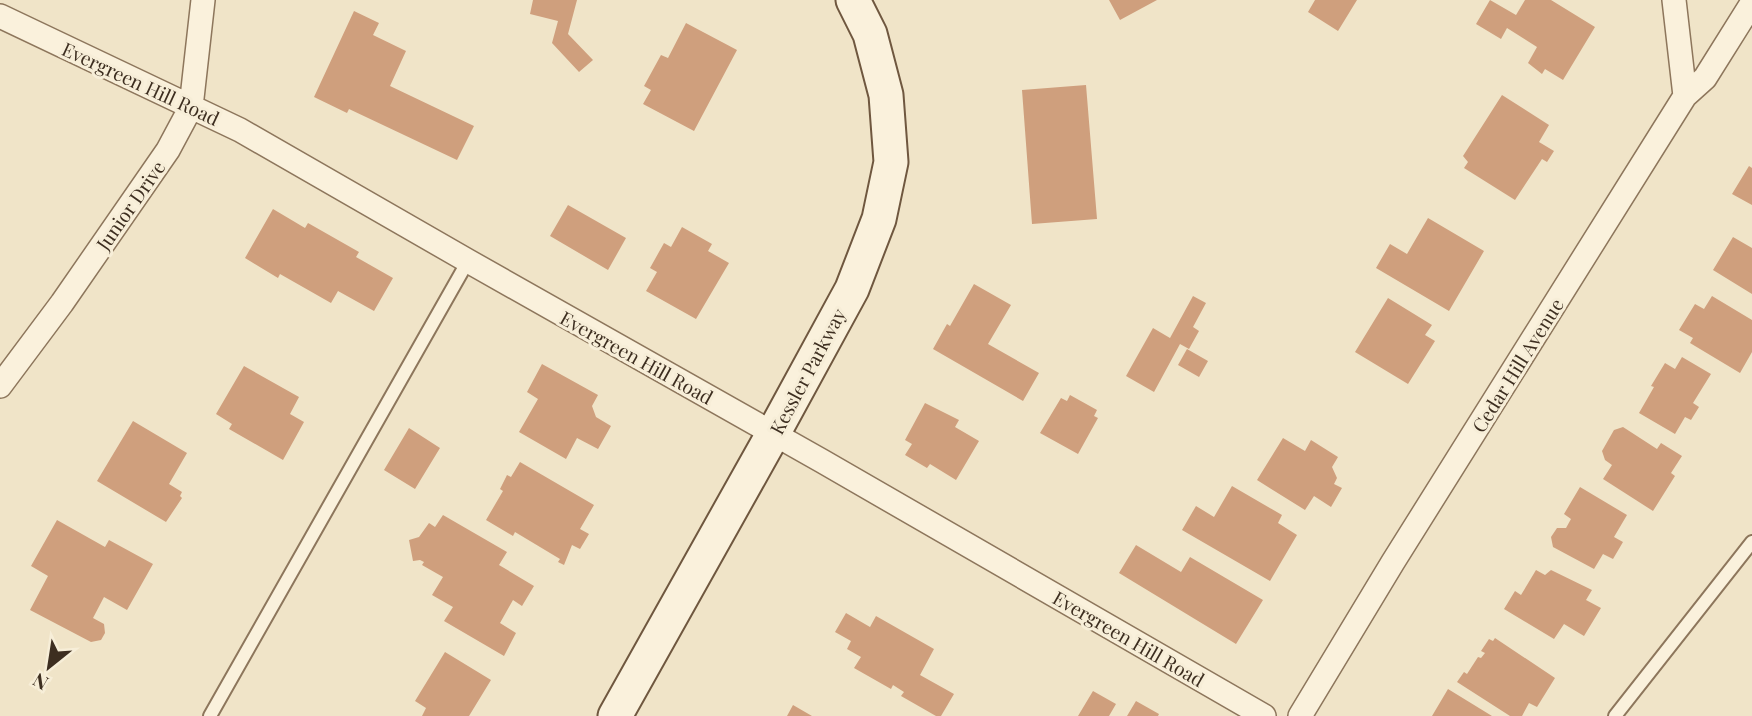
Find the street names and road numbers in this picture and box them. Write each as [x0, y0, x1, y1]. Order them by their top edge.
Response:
street label: Evergreen Hill Road [58, 35, 224, 131]
street label: Junior Drive [89, 155, 170, 256]
street label: Cedar Hill Avenue [1465, 293, 1569, 437]
street label: Kessler Parkway [763, 303, 851, 439]
street label: Evergreen Hill Road [556, 304, 718, 410]
street label: Evergreen Hill Road [1048, 584, 1210, 692]

